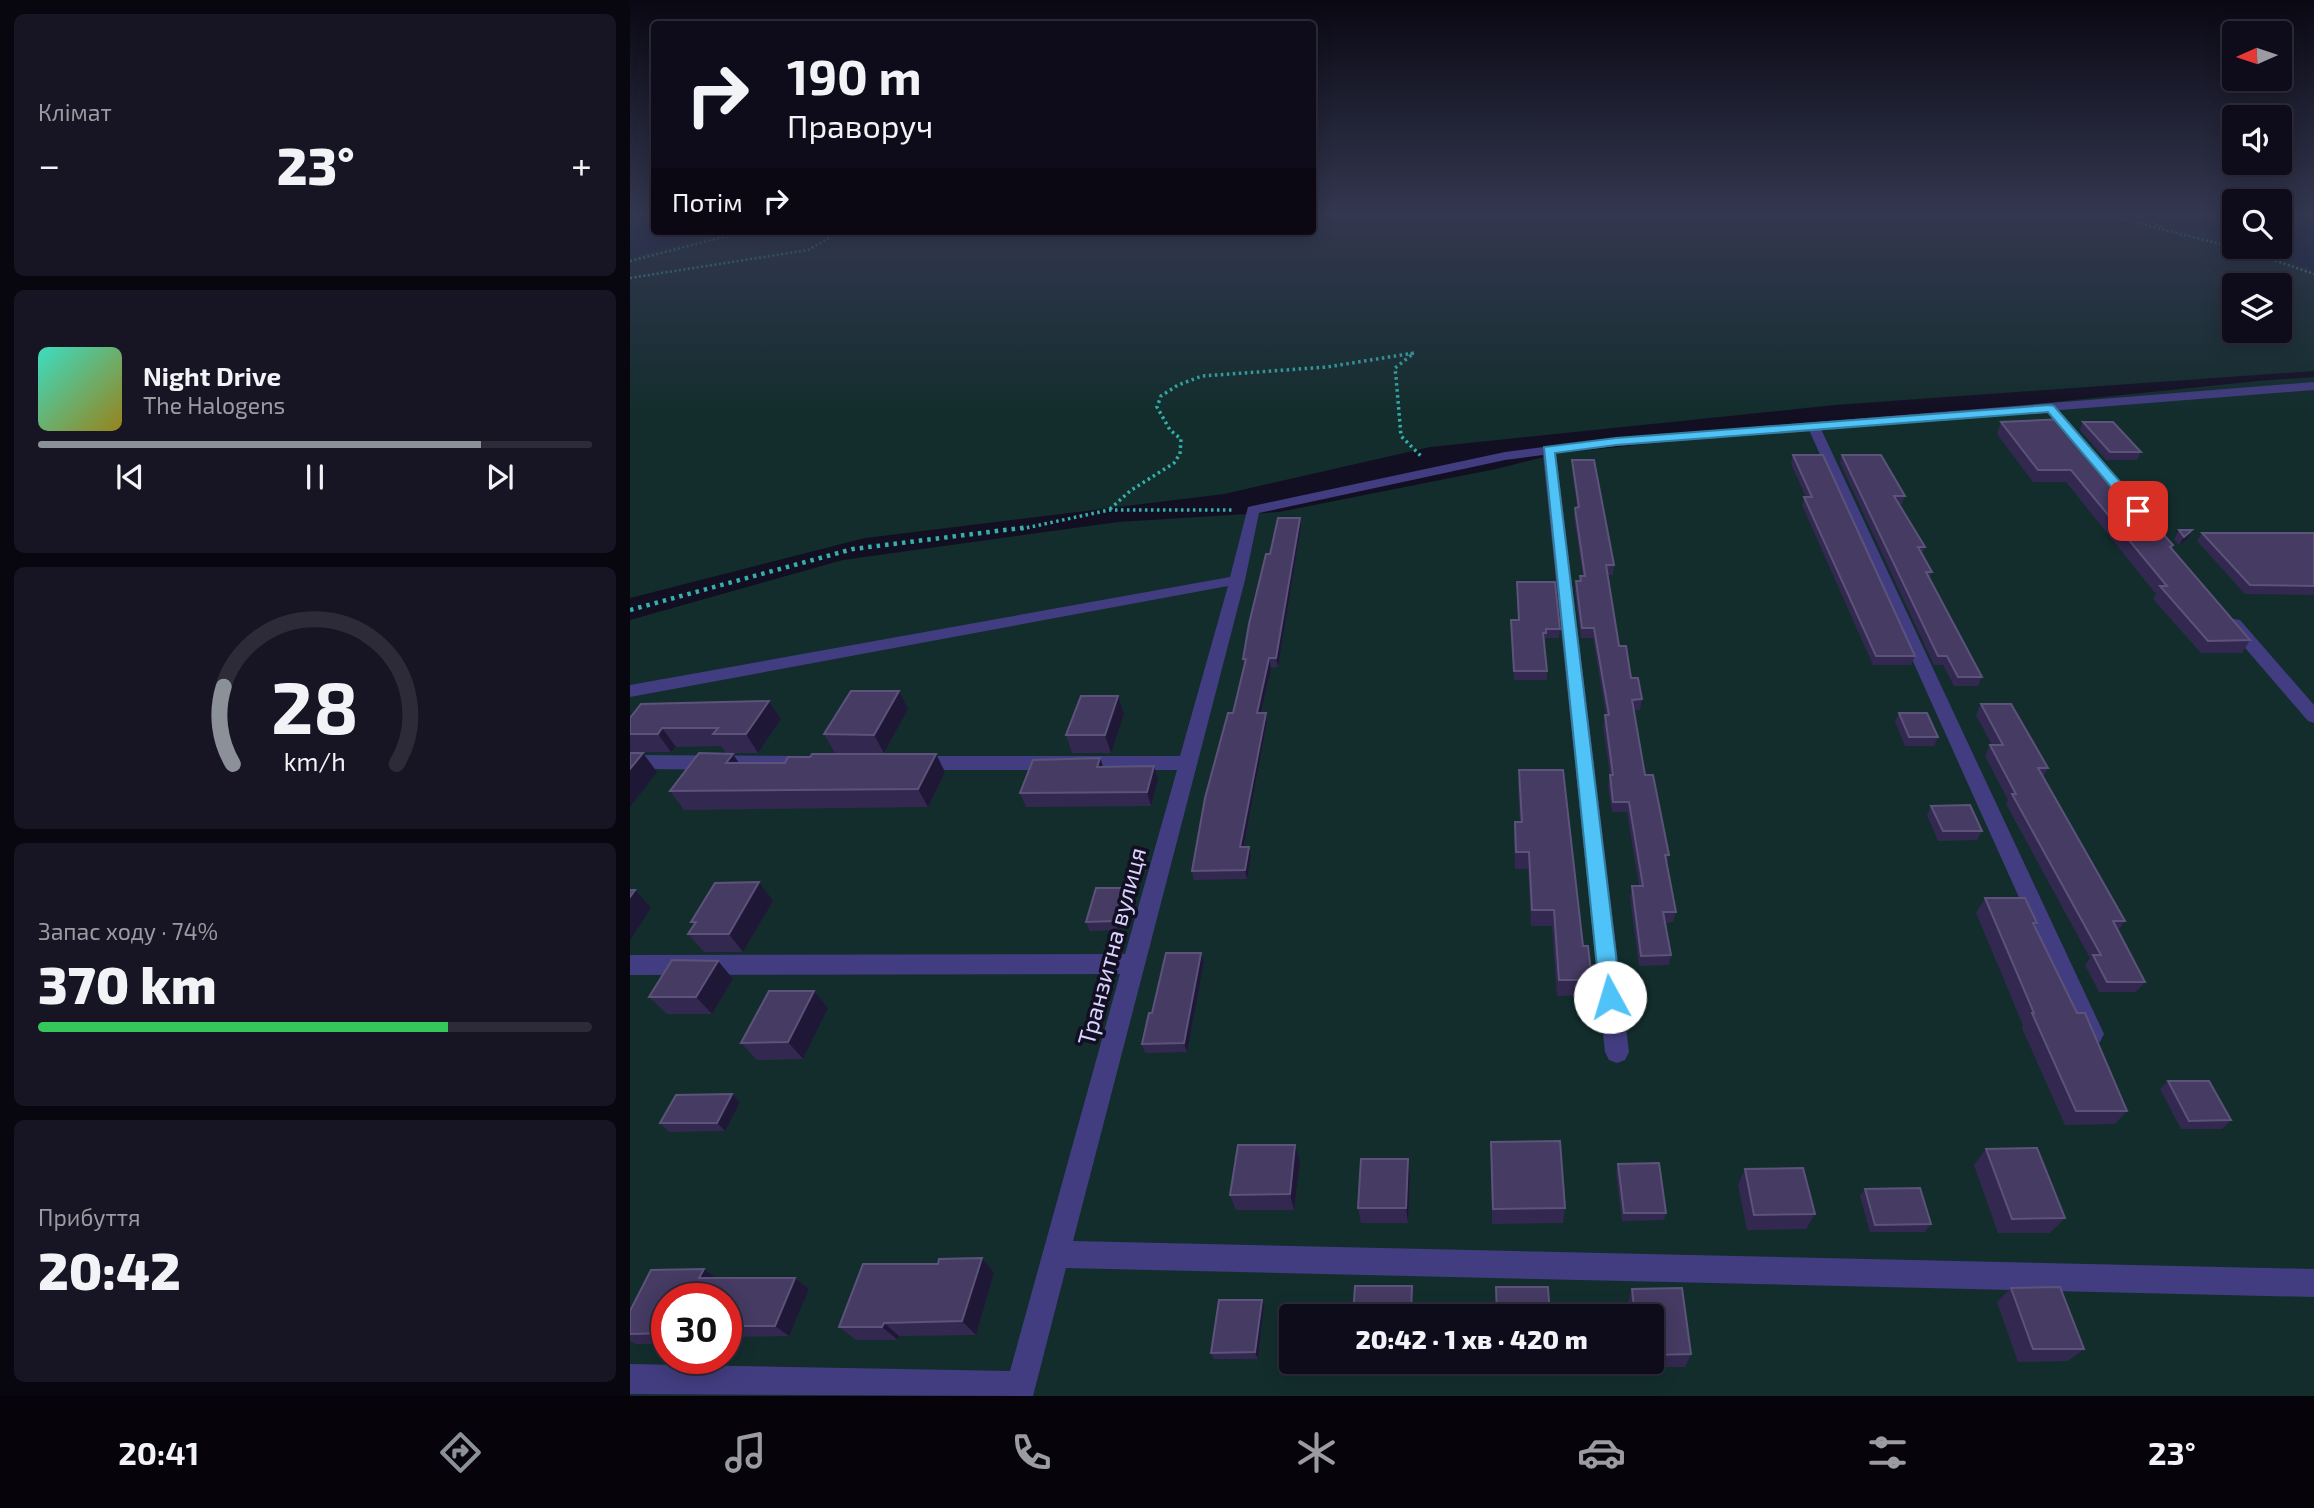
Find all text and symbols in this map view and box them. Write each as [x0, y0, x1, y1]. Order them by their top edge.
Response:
north arrow [2222, 21, 2292, 91]
map controls [2222, 21, 2292, 343]
text: 190 m [787, 46, 922, 105]
icon: right [672, 49, 763, 140]
text: Клімат [38, 98, 112, 126]
button: sound [2222, 105, 2292, 175]
text: Праворуч [787, 106, 933, 144]
text: 23° [277, 133, 355, 195]
text: − [38, 141, 60, 187]
text: + [571, 141, 592, 187]
icon: right [757, 182, 795, 220]
text: Потім [672, 186, 743, 217]
button: search [2222, 189, 2292, 259]
button: layers [2222, 273, 2292, 343]
text: Night Drive [143, 360, 281, 391]
text: The Halogens [143, 391, 285, 419]
icon: previous [111, 458, 149, 496]
icon: pause [296, 458, 334, 496]
icon: next [481, 458, 519, 496]
pin [2108, 481, 2168, 541]
icon: arrive [2119, 492, 2157, 530]
text: 28 [271, 661, 359, 749]
text: km/h [284, 746, 346, 776]
street label: Транзитна вулиця [1071, 844, 1152, 1048]
text: Запас ходу · 74% [38, 917, 218, 945]
text: 370 km [38, 952, 217, 1014]
position arrow [1573, 960, 1647, 1034]
text: Прибуття [38, 1203, 141, 1231]
text: 20:42 [38, 1238, 181, 1300]
speed limit sign: 30 [651, 1283, 742, 1374]
text: 20:42 · 1 хв · 420 m [1355, 1323, 1588, 1354]
icon: directions [436, 1428, 485, 1477]
icon: music [721, 1428, 770, 1477]
icon: phone [1007, 1428, 1056, 1477]
icon: climate [1292, 1428, 1341, 1477]
icon: car [1577, 1428, 1626, 1477]
icon: filters [1863, 1428, 1912, 1477]
text: 20:41 [118, 1433, 199, 1471]
text: 23° [2148, 1433, 2196, 1471]

